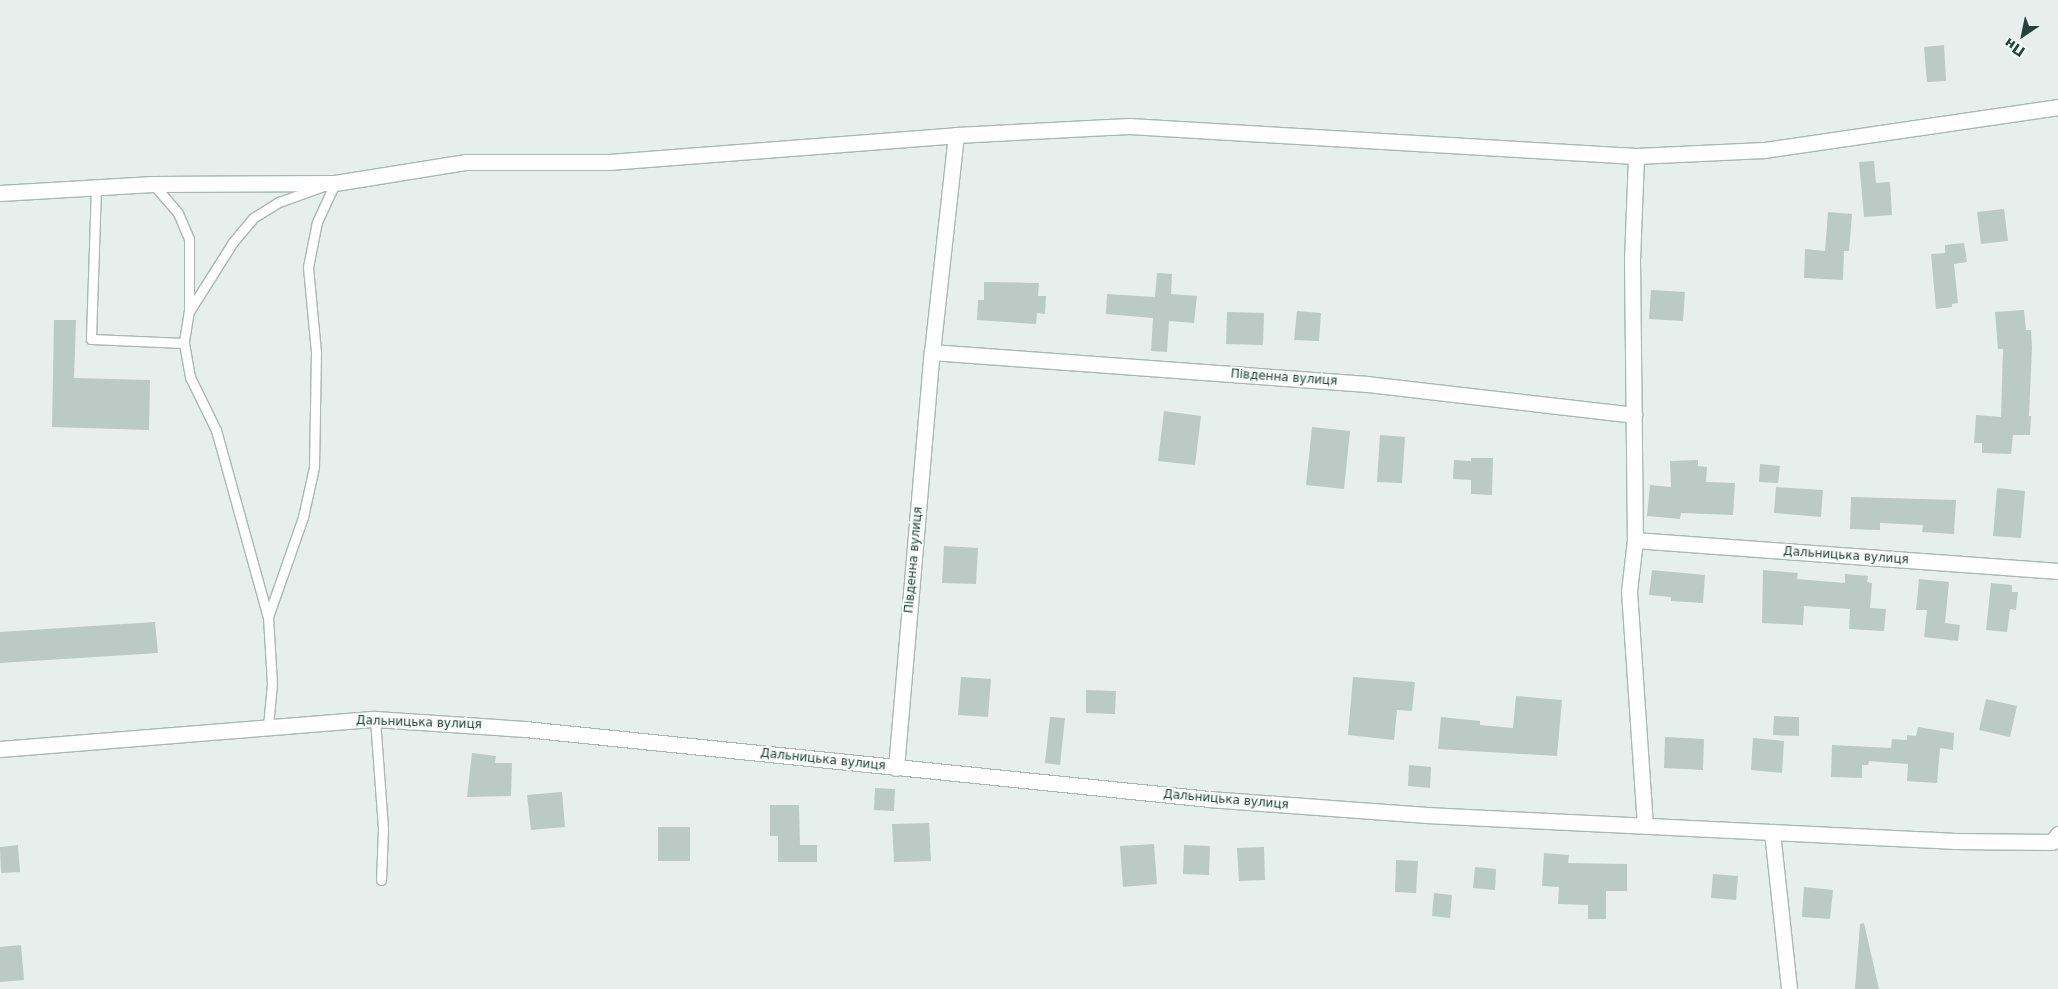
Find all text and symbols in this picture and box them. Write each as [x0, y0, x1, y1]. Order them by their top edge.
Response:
north arrow [1998, 10, 2048, 60]
text: Пн [2001, 35, 2028, 60]
street label: Південна вулиця [1230, 367, 1338, 389]
street label: Південна вулиця [902, 506, 926, 614]
street label: Дальницька вулиця [1783, 544, 1909, 568]
street label: Дальницька вулиця [356, 714, 482, 732]
street label: Дальницька вулиця [760, 746, 886, 774]
street label: Дальницька вулиця [1163, 787, 1289, 813]

